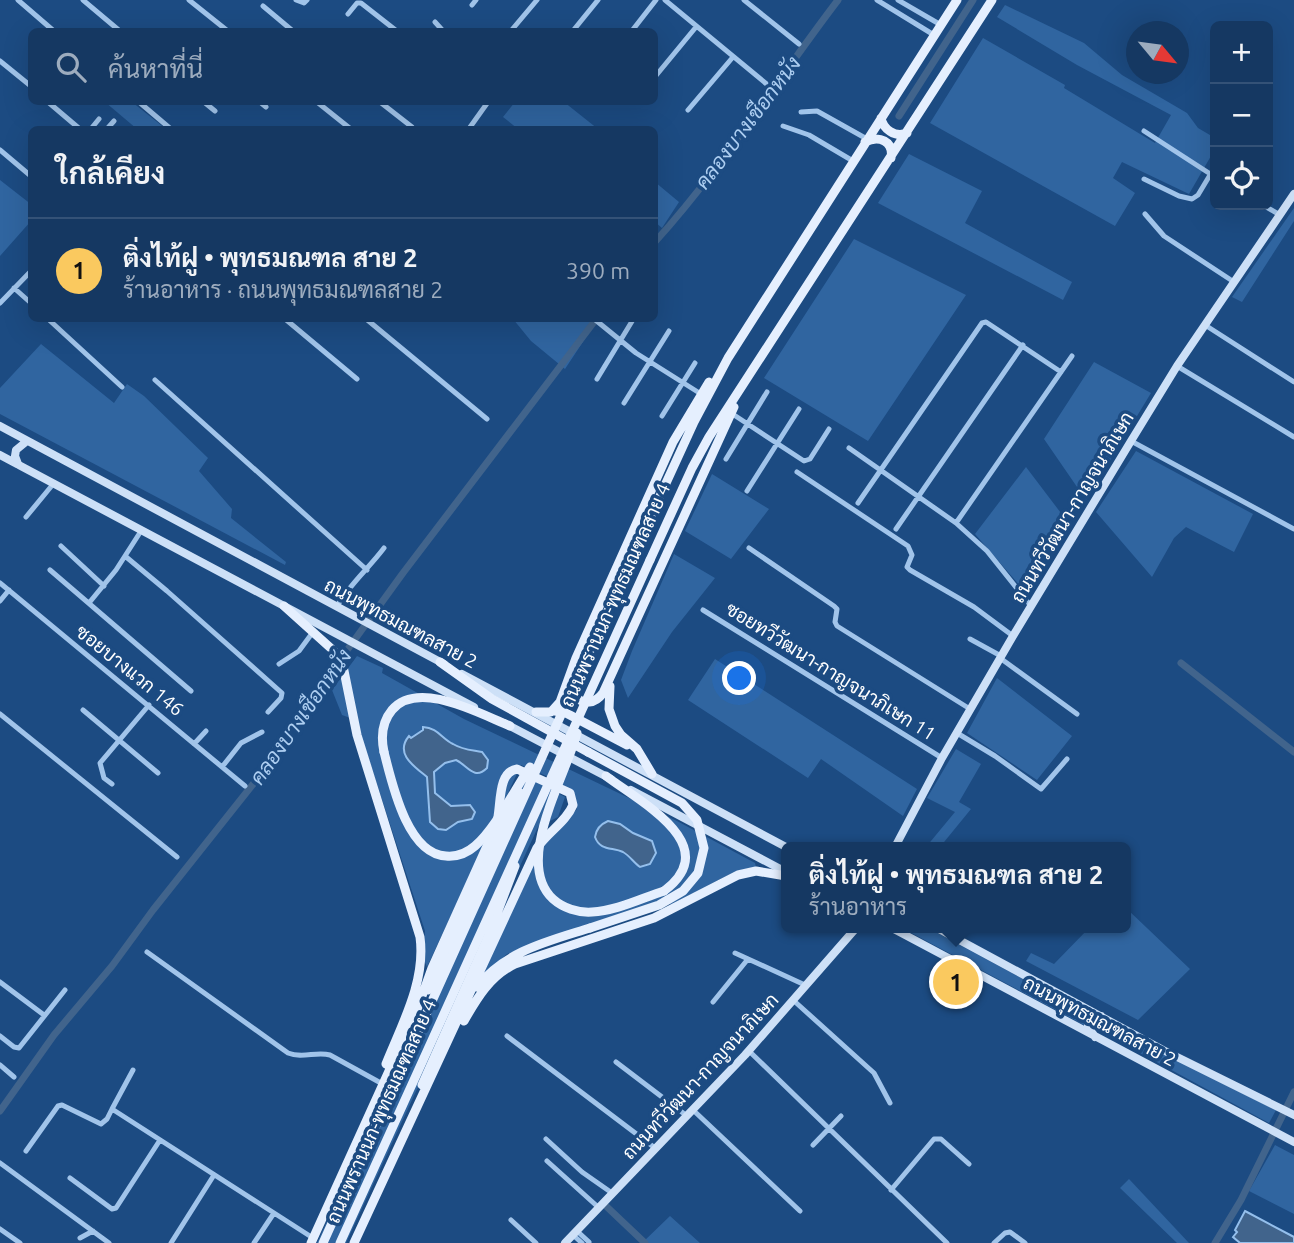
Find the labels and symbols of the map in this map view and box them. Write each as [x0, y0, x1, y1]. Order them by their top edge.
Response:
north arrow [1126, 21, 1189, 84]
water label: คลองบางเชือกหนัง [690, 51, 805, 193]
street label: ถนนทวีวัฒนา-กาญจนาภิเษก [1005, 407, 1139, 607]
street label: ถนนพรานนก-พุทธมณฑลสาย 4 [556, 480, 676, 711]
street label: ถนนพุทธมณฑลสาย 2 [320, 573, 481, 674]
street label: ซอยทวีวัฒนา-กาญจนาภิเษก 11 [721, 596, 941, 746]
street label: ซอยบางแวก 146 [72, 620, 188, 720]
water label: คลองบางเชือกหนัง [244, 644, 356, 789]
your location [722, 661, 756, 695]
pin: 1 [933, 956, 979, 1008]
street label: ถนนพุทธมณฑลสาย 2 [1019, 971, 1180, 1072]
street label: ถนนทวีวัฒนา-กาญจนาภิเษก [617, 988, 783, 1164]
street label: ถนนพรานนก-พุทธมณฑลสาย 4 [322, 996, 442, 1227]

